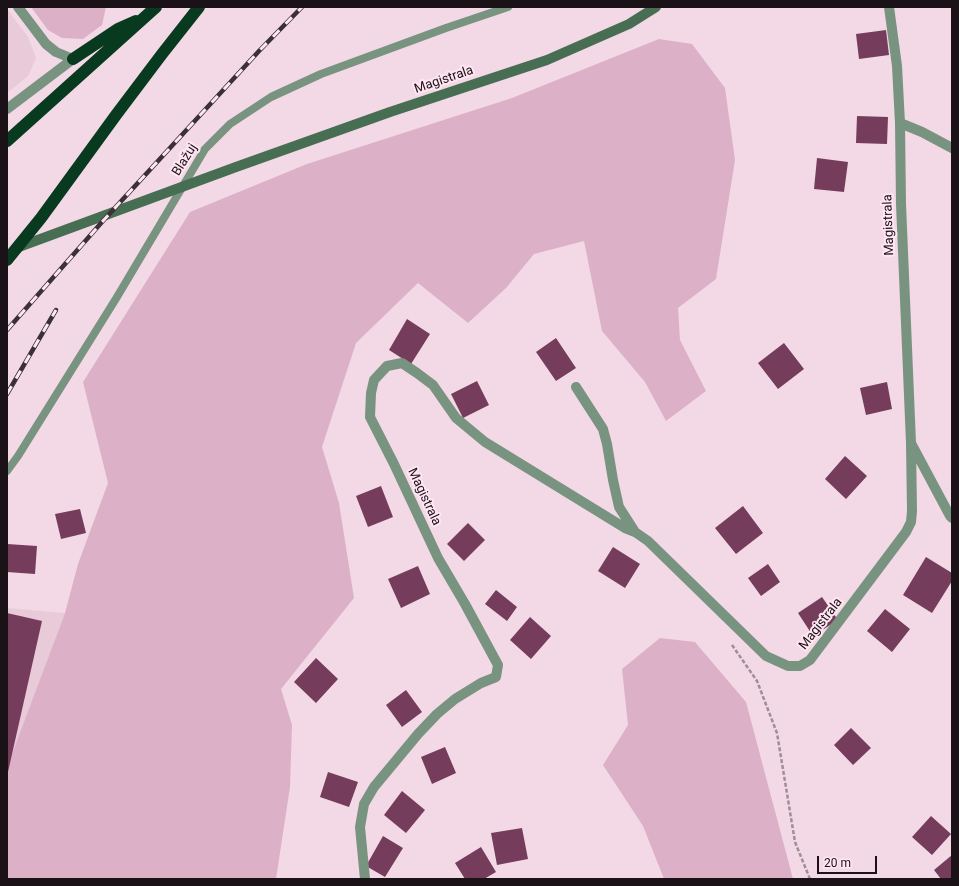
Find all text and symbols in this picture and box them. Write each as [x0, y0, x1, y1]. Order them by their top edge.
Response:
street label: Magistrala [412, 63, 476, 97]
street label: Blažuj [169, 141, 201, 179]
street label: Magistrala [880, 194, 898, 256]
street label: Magistrala [404, 466, 444, 528]
street label: Magistrala [796, 595, 846, 653]
scale bar [819, 848, 879, 874]
text: 20 m [824, 856, 851, 870]

